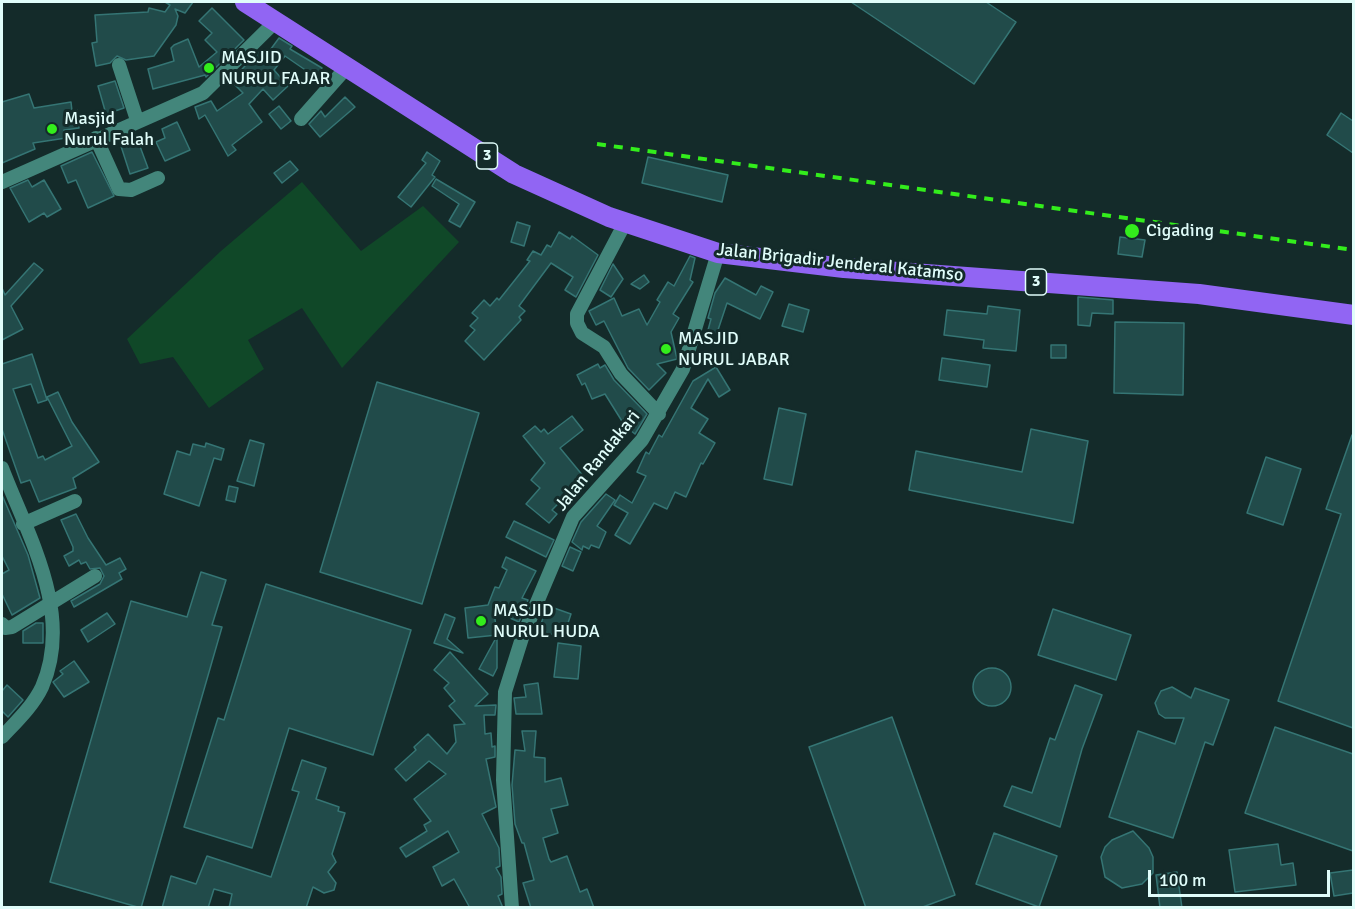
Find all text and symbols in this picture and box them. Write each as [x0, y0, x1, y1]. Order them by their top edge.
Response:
place label: MASJID NURUL FAJAR [221, 47, 330, 90]
marker: MASJID NURUL FAJAR [202, 61, 216, 75]
place label: Masjid Nurul Falah [64, 108, 154, 150]
marker: Masjid Nurul Falah [45, 122, 59, 136]
road number: 3 [476, 143, 498, 169]
place label: Cigading [1146, 220, 1214, 242]
marker: Cigading [1123, 222, 1141, 240]
street label: Jalan Brigadir Jenderal Katamso [716, 239, 964, 287]
road number: 3 [1026, 269, 1046, 295]
place label: MASJID NURUL JABAR [678, 328, 789, 370]
marker: MASJID NURUL JABAR [659, 342, 673, 356]
street label: Jalan Randakari [551, 406, 645, 516]
place label: MASJID NURUL HUDA [493, 600, 600, 642]
marker: MASJID NURUL HUDA [474, 614, 488, 628]
scale bar [1151, 858, 1332, 896]
text: 100 m [1159, 869, 1206, 891]

